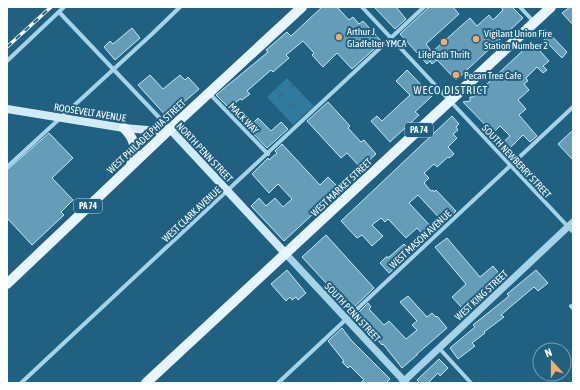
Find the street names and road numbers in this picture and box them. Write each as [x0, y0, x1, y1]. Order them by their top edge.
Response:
street label: WEST PHILADELPHIA STREET [105, 97, 188, 176]
street label: ROOSEVELT AVENUE [53, 101, 127, 124]
street label: MACK WAY [226, 101, 261, 136]
street label: NORTH PENN STREET [174, 120, 235, 185]
street label: SOUTH NEWBERRY STREET [480, 122, 554, 201]
road number: PA 74 [405, 123, 433, 137]
street label: WEST MARKET STREET [309, 156, 375, 218]
street label: WEST CLARK AVENUE [160, 184, 223, 244]
road number: PA 74 [74, 199, 102, 213]
street label: WEST MASON AVENUE [387, 207, 454, 271]
street label: WEST KING STREET [453, 268, 510, 323]
street label: SOUTH PENN STREET [323, 281, 383, 344]

